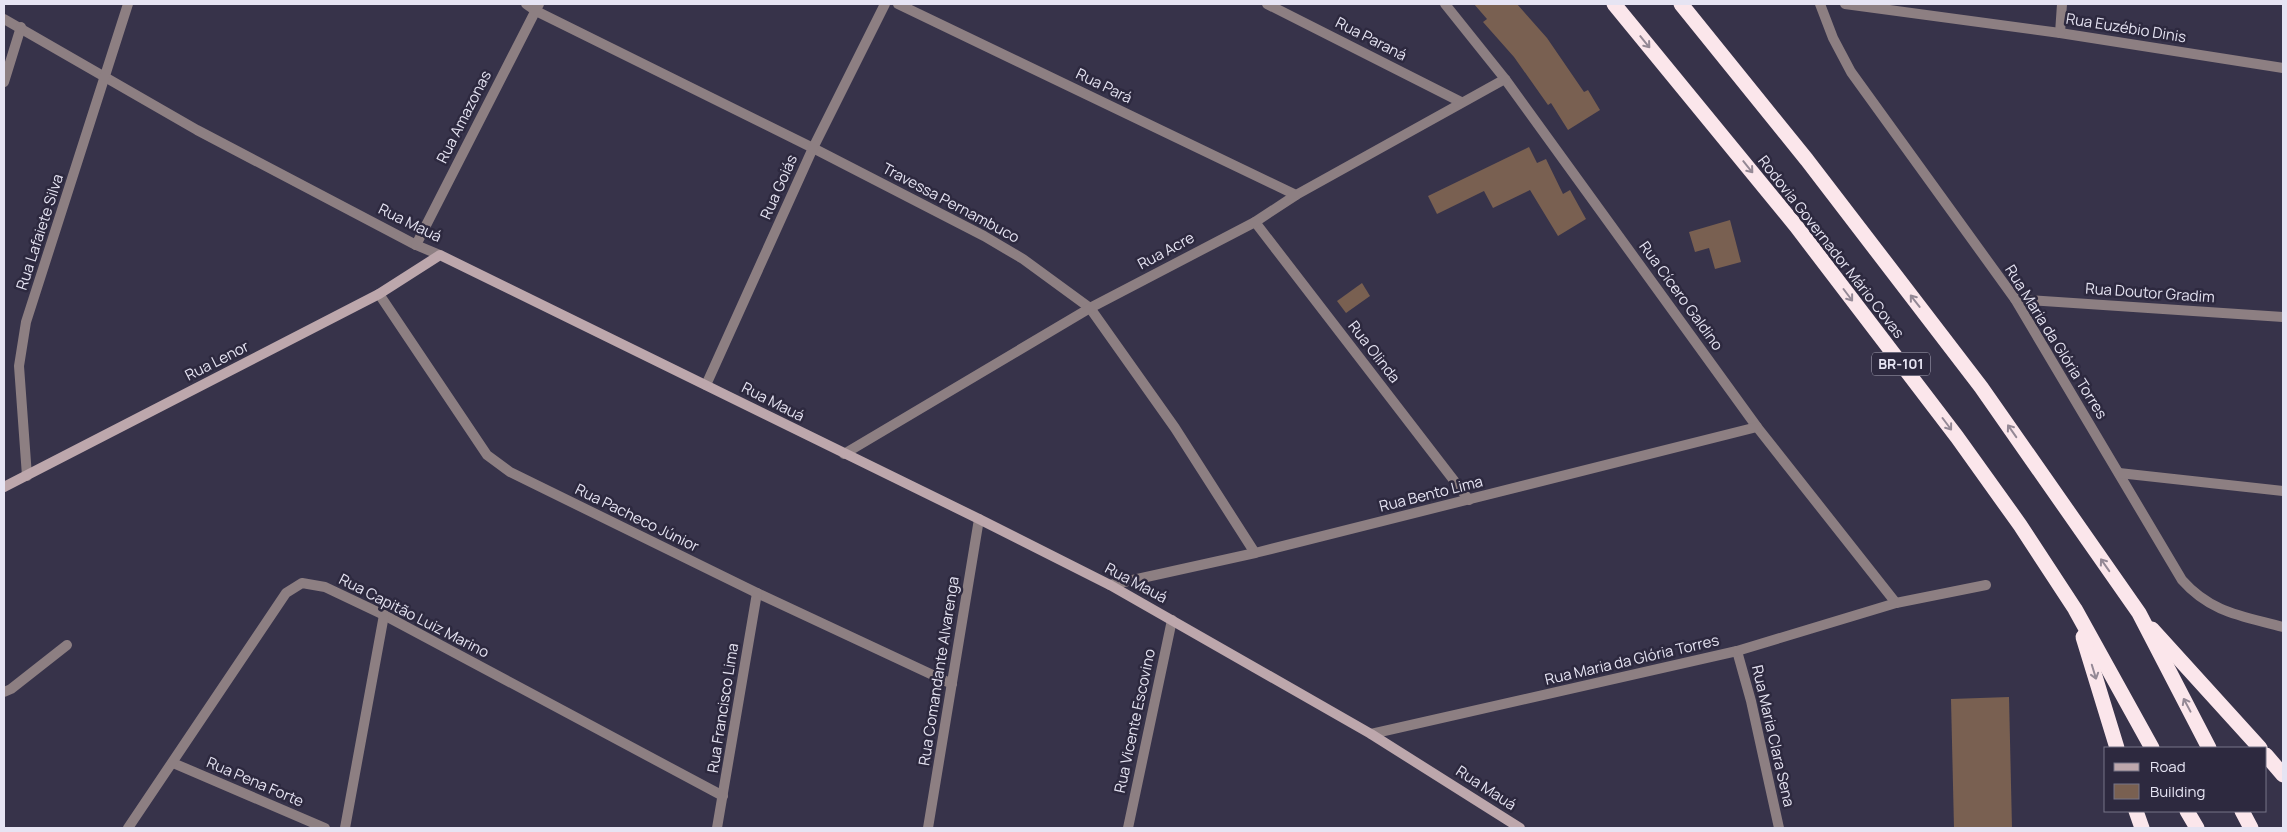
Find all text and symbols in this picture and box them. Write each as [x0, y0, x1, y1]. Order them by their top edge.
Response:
street label: Rua Euzébio Dinis [2064, 8, 2188, 47]
street label: Rua Paraná [1332, 12, 1410, 65]
one-way arrow [1639, 35, 1650, 48]
street label: Rua Pará [1073, 63, 1136, 108]
street label: Rua Amazonas [431, 67, 496, 167]
street label: Rua Goiás [755, 151, 802, 223]
street label: Rodovia Governador Mário Covas [1753, 151, 1910, 343]
street label: Travessa Pernambuco [879, 158, 1024, 248]
one-way arrow [1742, 161, 1753, 174]
street label: Rua Lafaiete Silva [11, 171, 68, 292]
street label: Rua Mauá [375, 198, 445, 247]
street label: Rua Acre [1134, 227, 1198, 274]
street label: Rua Cícero Galdino [1635, 237, 1728, 355]
street label: Rua Maria da Glória Torres [2000, 261, 2113, 423]
street label: Rua Doutor Gradim [2085, 278, 2215, 307]
one-way arrow [1843, 288, 1853, 302]
one-way arrow [1910, 295, 1921, 308]
street label: Rua Olinda [1343, 316, 1405, 387]
street label: Rua Lenor [181, 335, 253, 386]
road number: BR-101 [1872, 352, 1930, 376]
street label: Rua Mauá [738, 377, 808, 426]
one-way arrow [1941, 417, 1952, 430]
one-way arrow [2007, 425, 2017, 439]
street label: Rua Bento Lima [1377, 470, 1485, 517]
street label: Rua Pacheco Júnior [572, 478, 703, 557]
street label: Rua Mauá [1101, 557, 1171, 608]
one-way arrow [2100, 558, 2110, 572]
street label: Rua Capitão Luiz Marino [336, 569, 493, 663]
street label: Rua Comandante Alvarenga [913, 575, 964, 767]
street label: Rua Maria da Glória Torres [1543, 629, 1721, 690]
street label: Rua Francisco Lima [702, 642, 743, 774]
street label: Rua Vicente Escovino [1109, 647, 1160, 795]
street label: Rua Maria Clara Sena [1747, 663, 1800, 809]
one-way arrow [2089, 664, 2099, 680]
one-way arrow [2182, 698, 2191, 713]
legend [2104, 747, 2267, 812]
street label: Rua Pena Forte [203, 752, 307, 812]
text: Road [2150, 756, 2186, 777]
street label: Rua Mauá [1452, 760, 1520, 815]
text: Building [2150, 781, 2205, 802]

